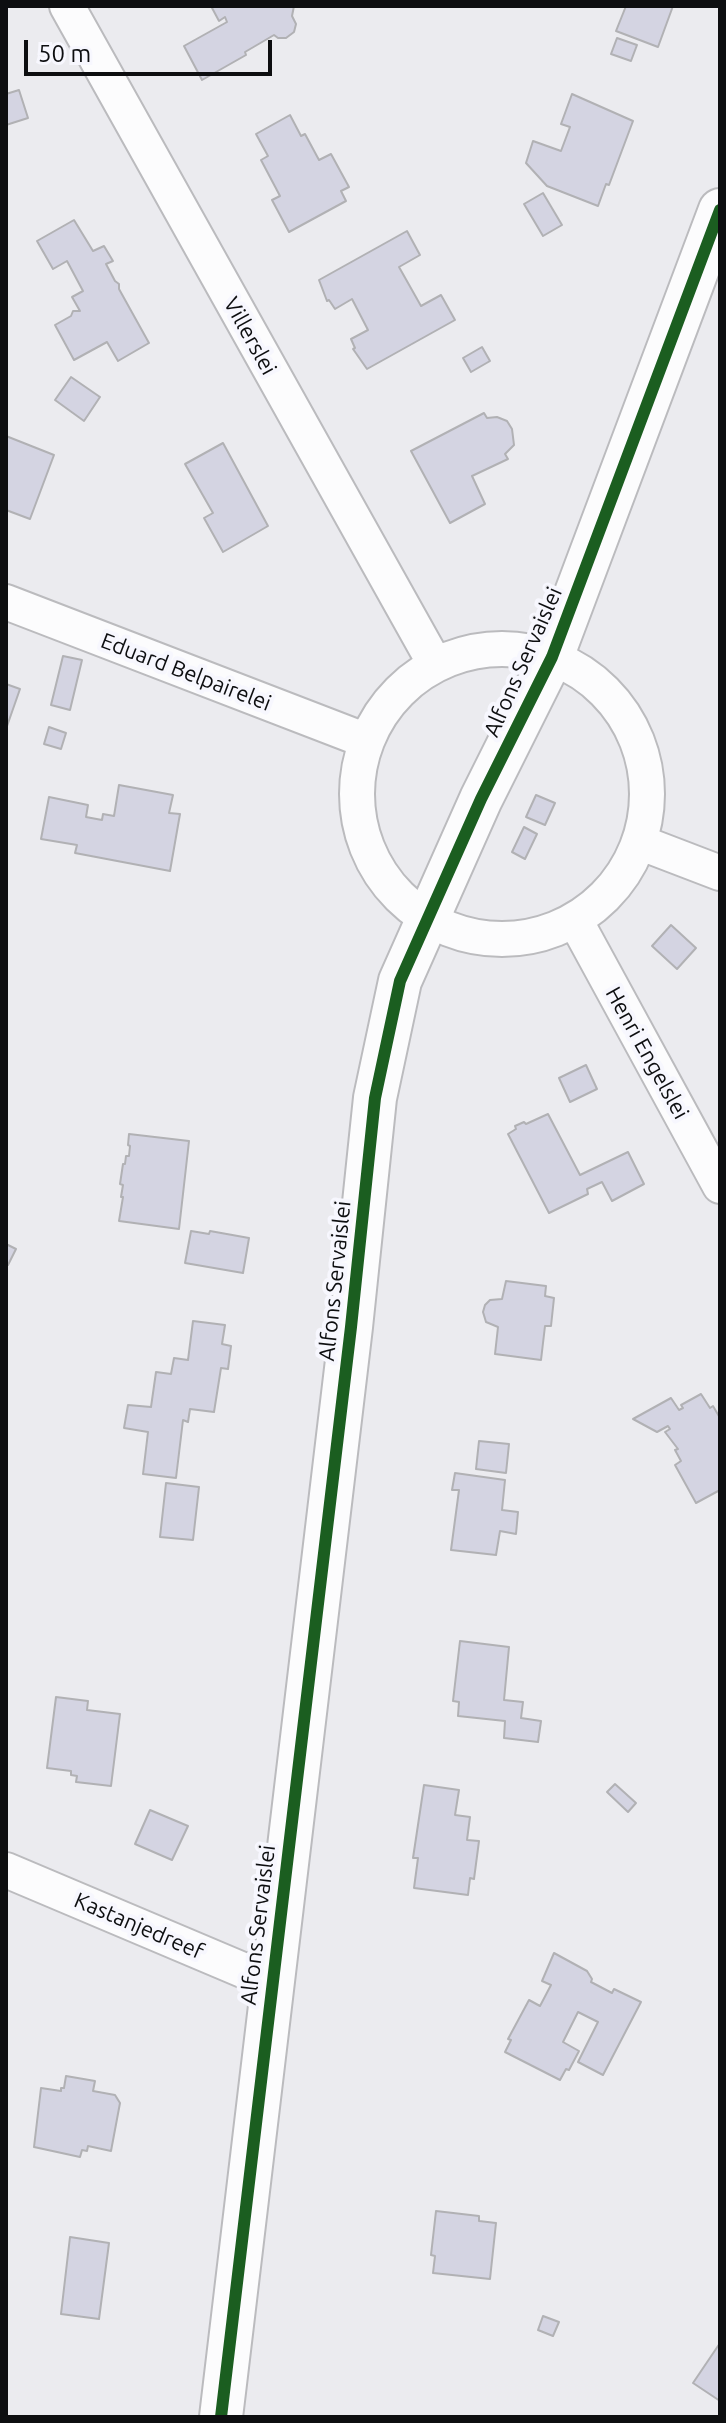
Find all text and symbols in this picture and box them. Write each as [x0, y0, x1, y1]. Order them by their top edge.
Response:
scale bar [28, 24, 276, 74]
text: 50 m [38, 40, 91, 67]
street label: Villerslei [218, 293, 282, 379]
street label: Alfons Servaislei [478, 583, 568, 741]
street label: Eduard Belpairelei [97, 627, 275, 717]
street label: Henri Engelslei [600, 982, 694, 1124]
street label: Alfons Servaislei [313, 1200, 357, 1362]
street label: Alfons Servaislei [235, 1843, 281, 2007]
street label: Kastanjedreef [70, 1887, 208, 1965]

